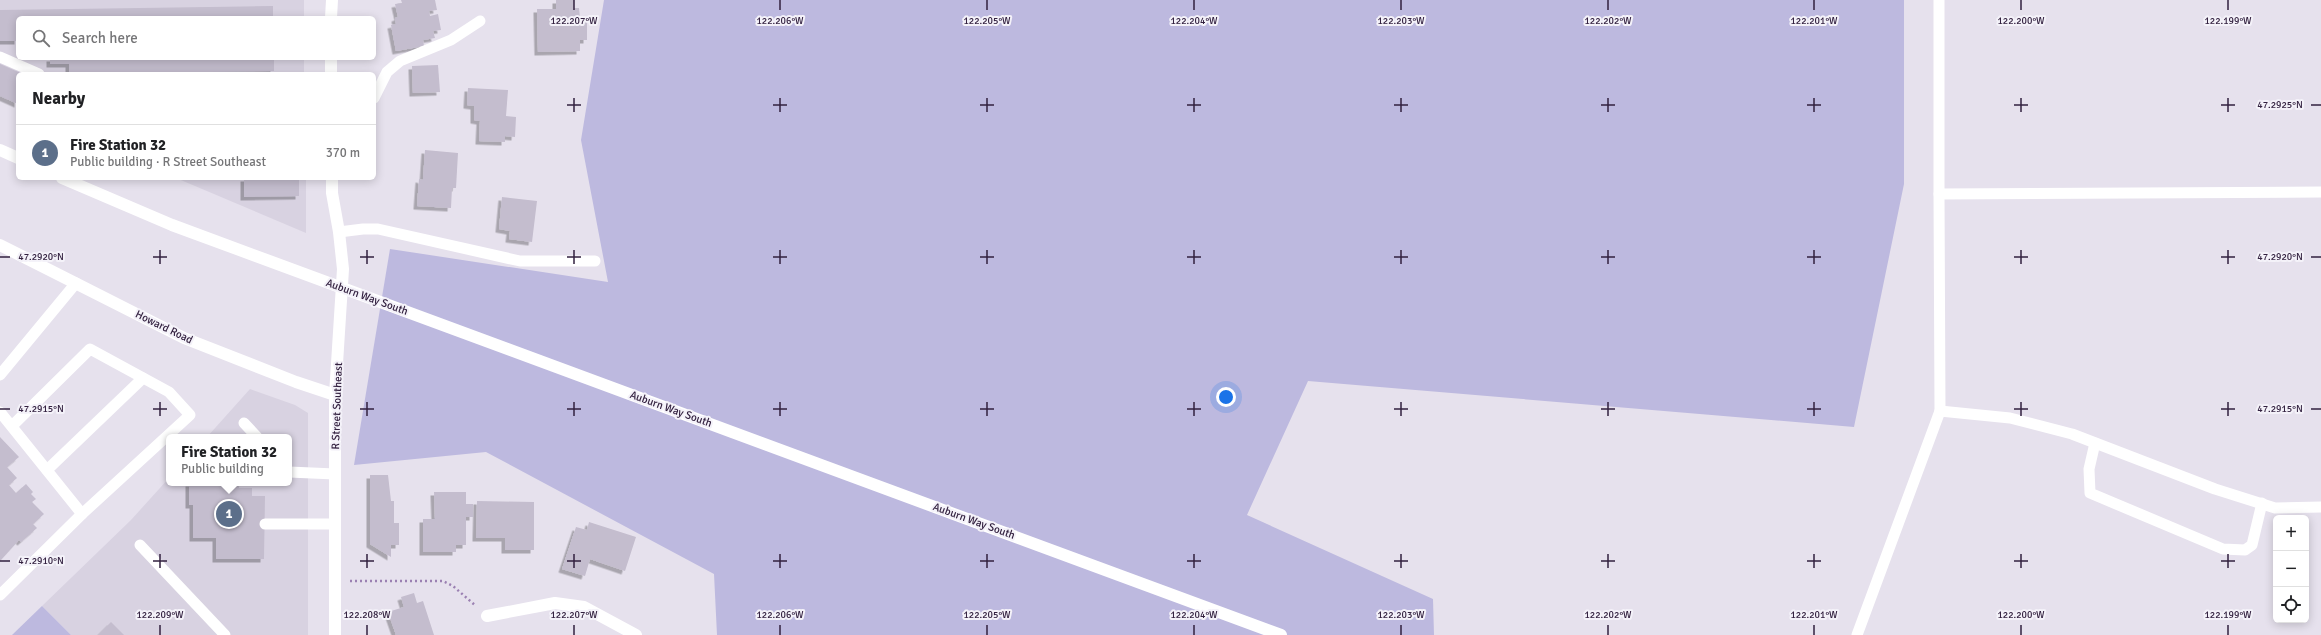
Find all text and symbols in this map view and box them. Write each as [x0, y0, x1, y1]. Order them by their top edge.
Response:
text: 122.207°W [550, 15, 598, 27]
text: 122.206°W [756, 15, 804, 27]
text: 122.205°W [963, 15, 1011, 27]
text: 122.204°W [1170, 15, 1218, 27]
text: 122.203°W [1377, 15, 1425, 27]
text: 122.202°W [1584, 15, 1632, 27]
text: 122.201°W [1790, 15, 1838, 27]
text: 122.200°W [1997, 15, 2045, 27]
text: 122.199°W [2204, 15, 2252, 27]
search box [16, 16, 376, 60]
icon: search [30, 27, 52, 49]
text: Search here [62, 29, 138, 47]
text: Nearby [32, 88, 85, 109]
text: 47.2925°N [2257, 99, 2303, 111]
text: Fire Station 32 [70, 136, 166, 154]
text: 1 [41, 145, 49, 161]
text: 370 m [326, 145, 360, 161]
text: Public building · R Street Southeast [70, 154, 266, 170]
text: 47.2920°N [18, 251, 64, 263]
text: 47.2920°N [2257, 251, 2303, 263]
street label: Auburn Way South [324, 276, 410, 318]
street label: Howard Road [133, 308, 195, 347]
street label: R Street Southeast [329, 362, 345, 450]
your location [1216, 387, 1236, 407]
street label: Auburn Way South [628, 388, 714, 430]
text: 47.2915°N [18, 403, 64, 415]
text: 47.2915°N [2257, 403, 2303, 415]
popup [166, 434, 292, 486]
text: Fire Station 32 [181, 443, 277, 461]
text: Public building [181, 461, 264, 477]
pin: 1 [216, 499, 242, 529]
street label: Auburn Way South [931, 500, 1017, 542]
map controls [2273, 515, 2309, 623]
button: + [2273, 515, 2309, 551]
button: − [2273, 551, 2309, 587]
text: 47.2910°N [18, 555, 64, 567]
button: locate [2273, 587, 2309, 623]
text: 122.209°W [136, 609, 184, 621]
text: 122.208°W [343, 609, 391, 621]
text: 122.207°W [550, 609, 598, 621]
text: 122.206°W [756, 609, 804, 621]
text: 122.205°W [963, 609, 1011, 621]
text: 122.204°W [1170, 609, 1218, 621]
text: 122.203°W [1377, 609, 1425, 621]
text: 122.202°W [1584, 609, 1632, 621]
text: 122.201°W [1790, 609, 1838, 621]
text: 122.200°W [1997, 609, 2045, 621]
text: 122.199°W [2204, 609, 2252, 621]

